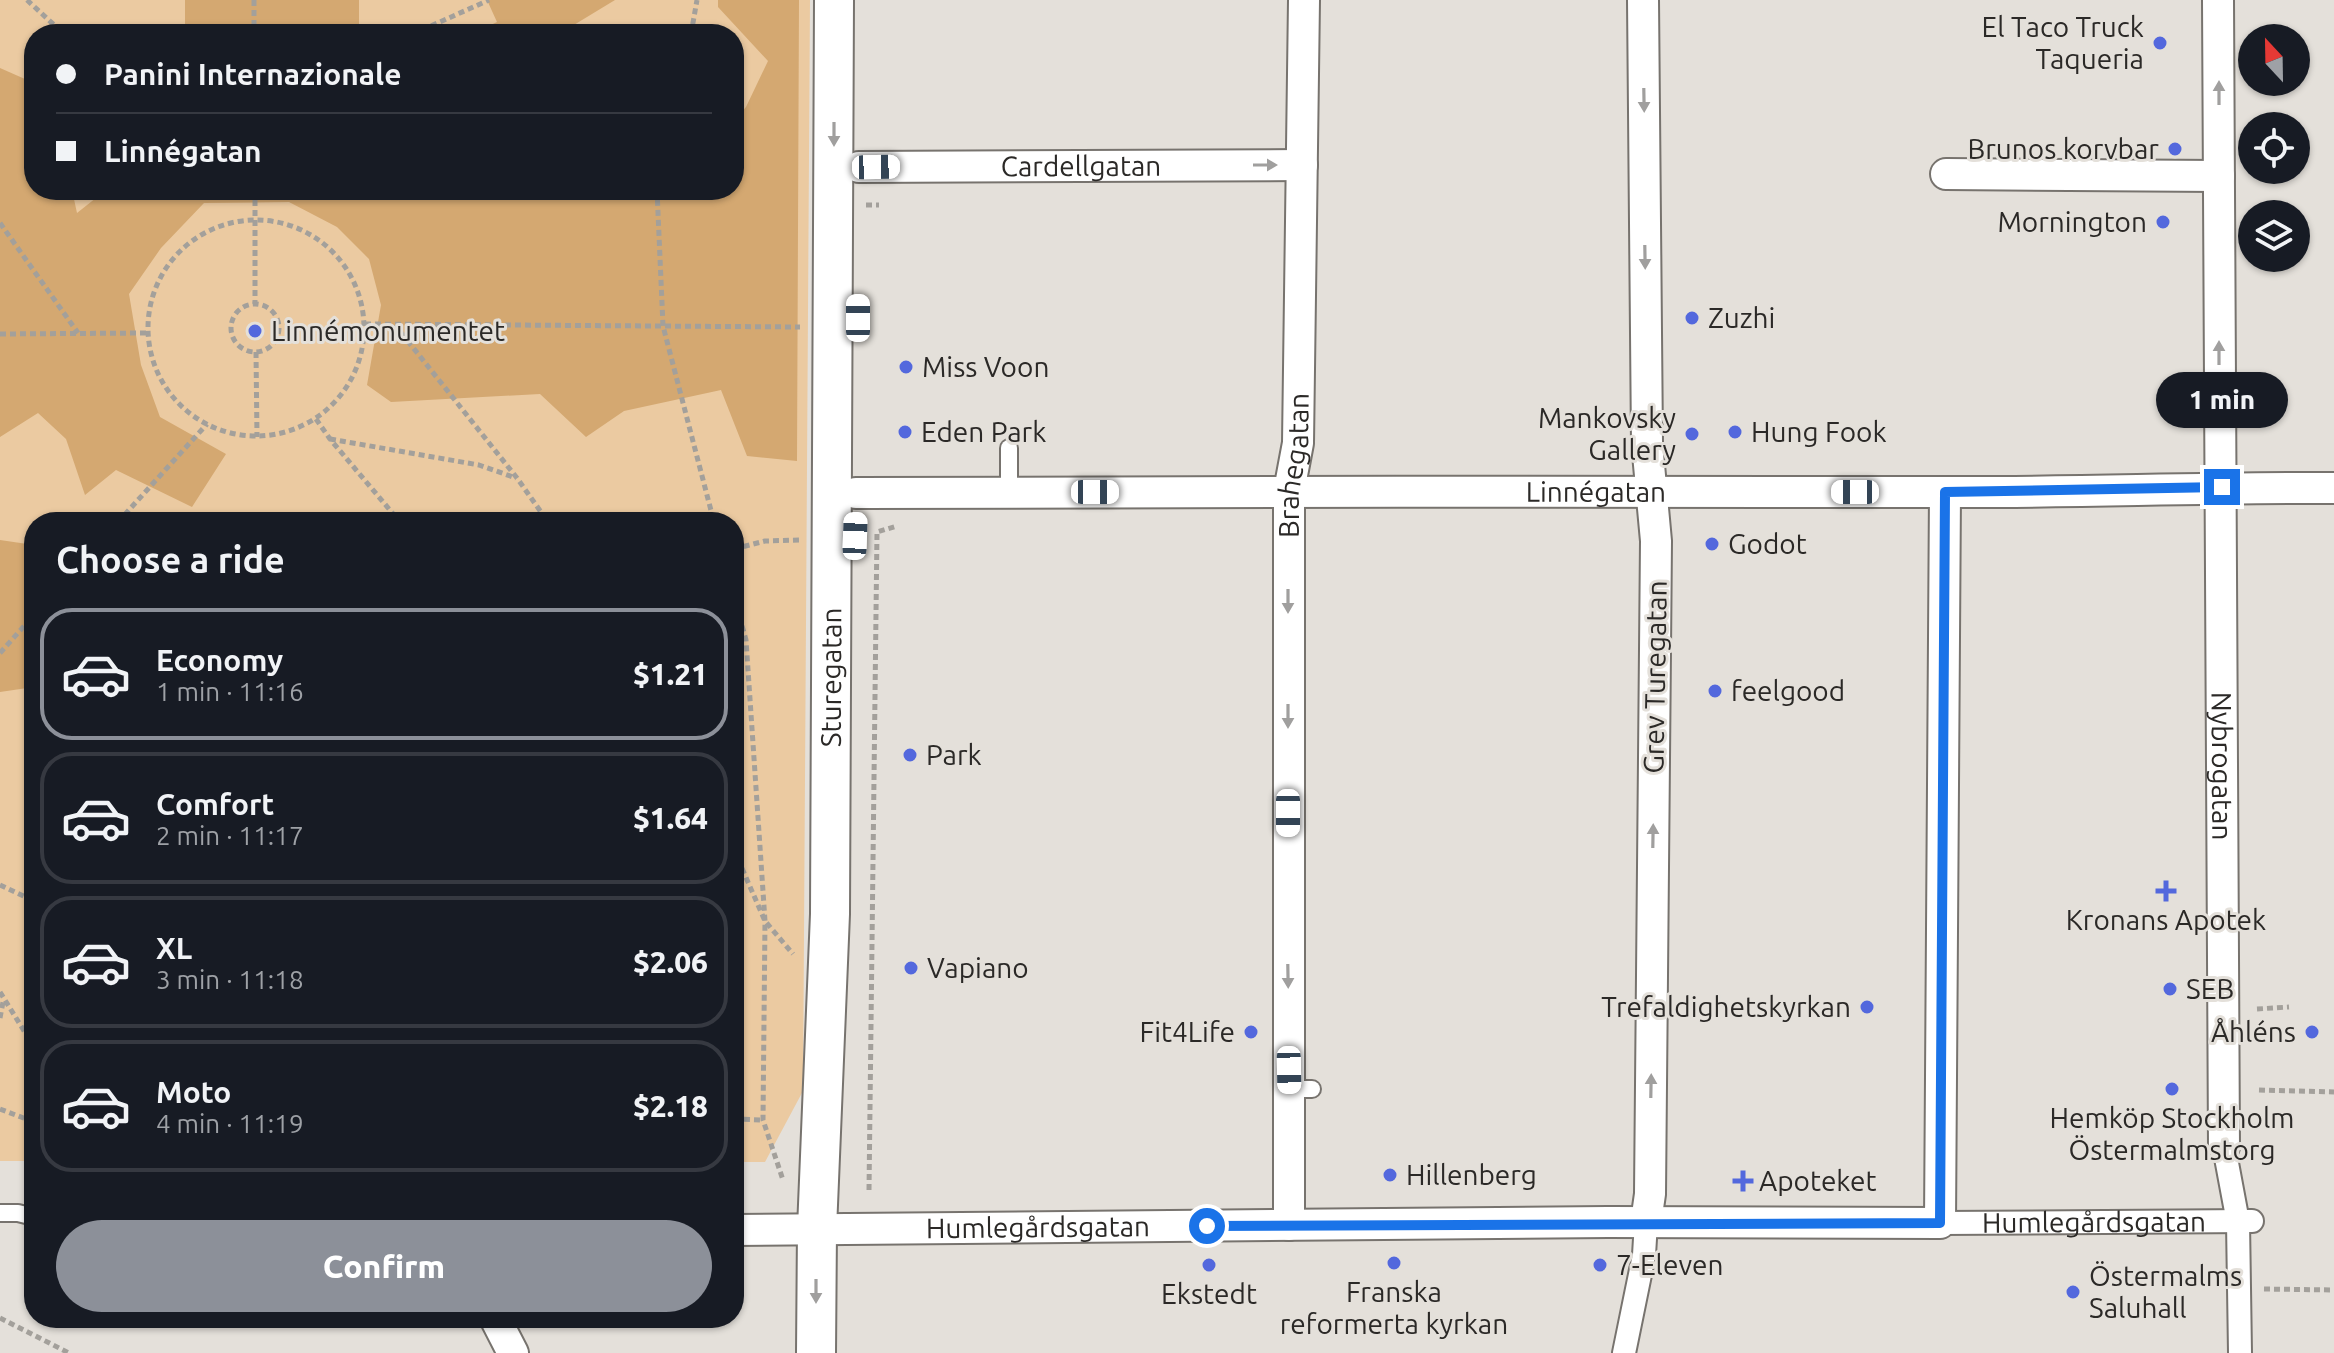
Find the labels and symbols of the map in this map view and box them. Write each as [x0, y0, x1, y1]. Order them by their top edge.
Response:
place label: El Taco Truck Taqueria [1982, 11, 2144, 74]
north arrow [2238, 24, 2310, 96]
marker: El Taco Truck Taqueria [2151, 34, 2169, 52]
one-way arrow [2213, 80, 2225, 105]
one-way arrow [1638, 88, 1650, 113]
one-way arrow [828, 122, 840, 147]
place label: Brunos korvbar [1967, 133, 2159, 164]
marker: Brunos korvbar [2166, 140, 2184, 158]
street label: Cardellgatan [1001, 150, 1161, 181]
car [852, 155, 900, 179]
one-way arrow [1253, 159, 1278, 171]
place label: Mornington [1997, 206, 2147, 237]
marker: Mornington [2154, 213, 2172, 231]
one-way arrow [1639, 245, 1651, 270]
car [846, 294, 870, 342]
place label: Zuzhi [1708, 302, 1775, 333]
marker: Zuzhi [1683, 309, 1701, 327]
place label: Linnémonumentet [271, 315, 505, 346]
marker: Linnémonumentet [246, 322, 264, 340]
one-way arrow [2213, 340, 2225, 365]
place label: Miss Voon [922, 351, 1049, 382]
marker: Miss Voon [897, 358, 915, 376]
callout: 1 min [2156, 371, 2288, 427]
street label: Brahegatan [1272, 393, 1314, 538]
place label: Mankovsky Gallery [1538, 402, 1676, 465]
place label: Eden Park [921, 416, 1046, 447]
place label: Hung Fook [1751, 416, 1887, 447]
marker: Eden Park [896, 423, 914, 441]
marker: Hung Fook [1726, 423, 1744, 441]
marker: Mankovsky Gallery [1683, 425, 1701, 443]
route end [2204, 469, 2240, 505]
street label: Linnégatan [1526, 476, 1666, 507]
car [1071, 480, 1119, 504]
car [1831, 480, 1879, 504]
car [842, 512, 868, 560]
place label: Godot [1728, 528, 1807, 559]
marker: Godot [1703, 535, 1721, 553]
street label: Grev Turegatan [1637, 580, 1672, 774]
one-way arrow [1282, 589, 1294, 614]
street label: Sturegatan [815, 607, 846, 747]
place label: feelgood [1731, 675, 1845, 706]
marker: feelgood [1706, 682, 1724, 700]
street label: Nybrogatan [2207, 692, 2238, 840]
one-way arrow [1282, 704, 1294, 729]
place label: Park [926, 739, 982, 770]
marker: Park [901, 746, 919, 764]
car [1276, 789, 1300, 837]
one-way arrow [1647, 823, 1659, 848]
marker: Kronans Apotek [2157, 882, 2175, 900]
place label: Kronans Apotek [2066, 904, 2266, 935]
place label: Vapiano [927, 952, 1029, 983]
marker: Vapiano [902, 959, 920, 977]
one-way arrow [1282, 964, 1294, 989]
place label: SEB [2186, 973, 2234, 1004]
marker: SEB [2161, 980, 2179, 998]
place label: Trefaldighetskyrkan [1601, 991, 1851, 1022]
marker: Trefaldighetskyrkan [1858, 998, 1876, 1016]
place label: Fit4Life [1140, 1016, 1235, 1047]
place label: Åhléns [2211, 1016, 2296, 1047]
marker: Fit4Life [1242, 1023, 1260, 1041]
marker: Åhléns [2303, 1023, 2321, 1041]
car [1277, 1046, 1301, 1094]
one-way arrow [1645, 1073, 1657, 1098]
marker: Hemköp Stockholm Östermalmstorg [2163, 1080, 2181, 1098]
place label: Hemköp Stockholm Östermalmstorg [2050, 1102, 2294, 1165]
place label: Hillenberg [1406, 1159, 1537, 1190]
place label: Apoteket [1759, 1165, 1877, 1196]
marker: Hillenberg [1381, 1166, 1399, 1184]
marker: Apoteket [1734, 1172, 1752, 1190]
street label: Humlegårdsgatan [1982, 1205, 2206, 1238]
route start [1189, 1208, 1225, 1244]
street label: Humlegårdsgatan [926, 1210, 1150, 1243]
place label: 7-Eleven [1616, 1249, 1723, 1280]
marker: Franska reformerta kyrkan [1385, 1254, 1403, 1272]
marker: Ekstedt [1200, 1256, 1218, 1274]
marker: 7-Eleven [1591, 1256, 1609, 1274]
place label: Östermalms Saluhall [2089, 1260, 2242, 1323]
place label: Franska reformerta kyrkan [1280, 1276, 1508, 1339]
place label: Ekstedt [1161, 1278, 1257, 1309]
one-way arrow [810, 1279, 822, 1304]
marker: Östermalms Saluhall [2064, 1283, 2082, 1301]

